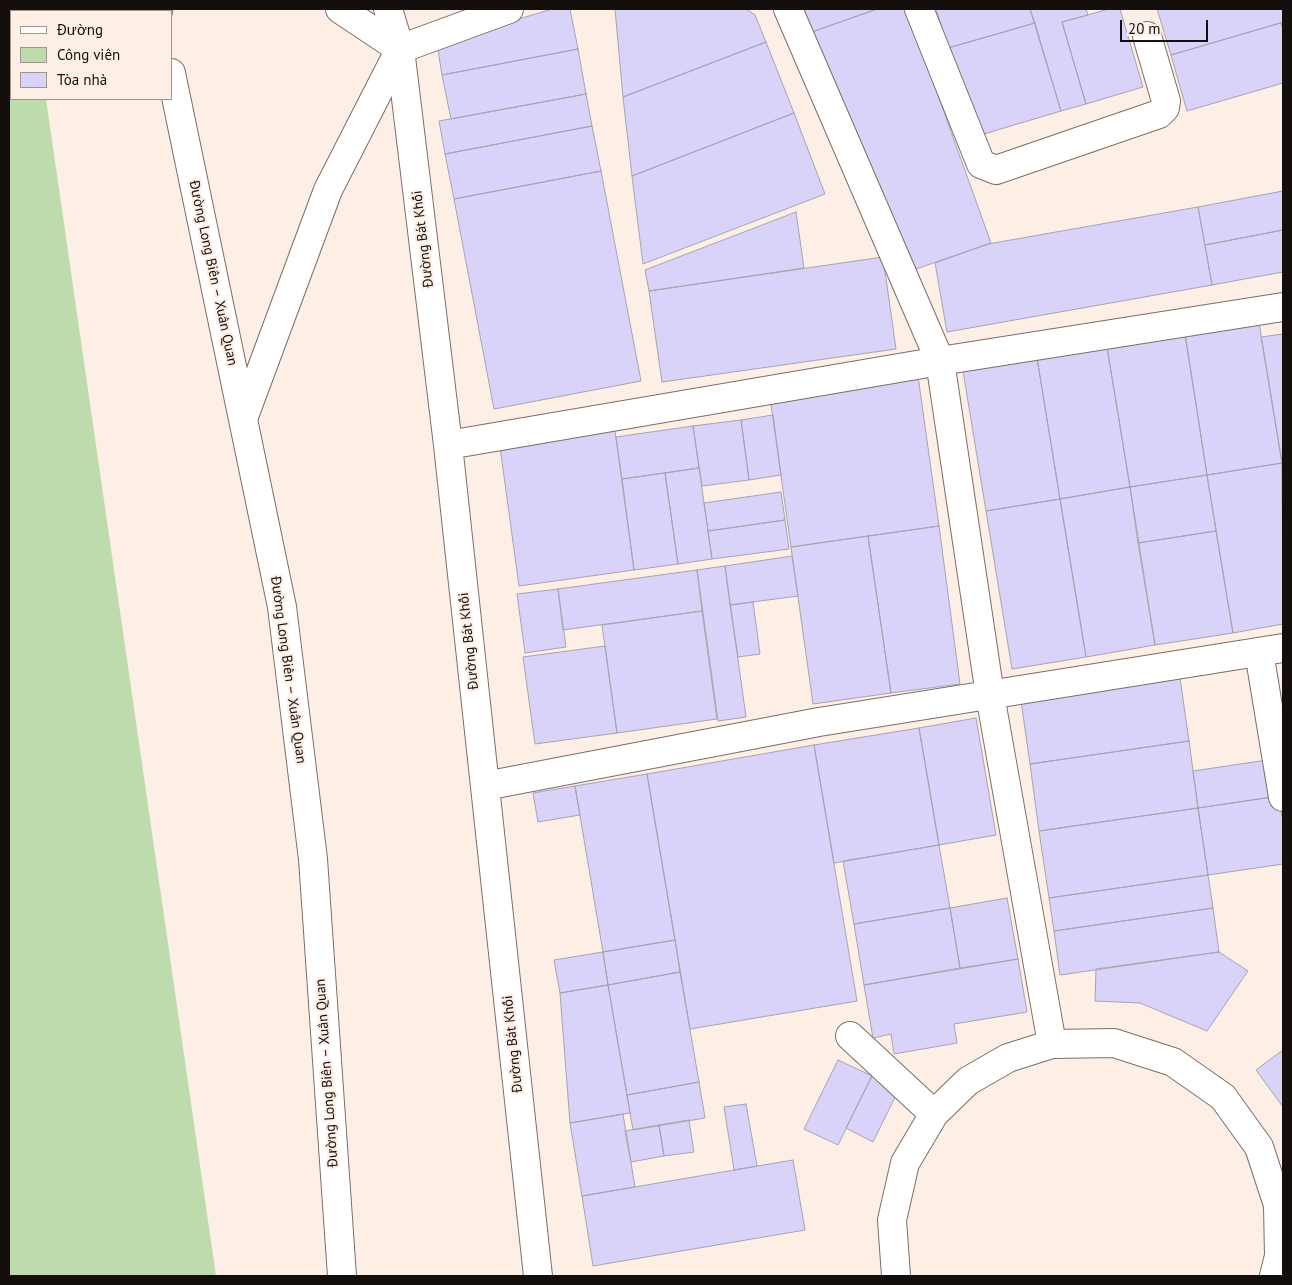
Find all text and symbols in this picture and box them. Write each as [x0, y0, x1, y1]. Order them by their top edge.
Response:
legend [10, 10, 172, 100]
scale bar [1122, 10, 1210, 42]
text: 20 m [1128, 19, 1161, 38]
text: Đường [57, 20, 103, 39]
text: Công viên [57, 45, 120, 64]
text: Tòa nhà [57, 70, 107, 89]
street label: Đường Long Biên – Xuân Quan [185, 179, 241, 367]
street label: Đường Bát Khối [409, 189, 437, 289]
street label: Đường Long Biên – Xuân Quan [267, 575, 309, 765]
street label: Đường Bát Khối [456, 592, 482, 690]
street label: Đường Long Biên – Xuân Quan [312, 978, 342, 1168]
street label: Đường Bát Khối [500, 995, 526, 1093]

